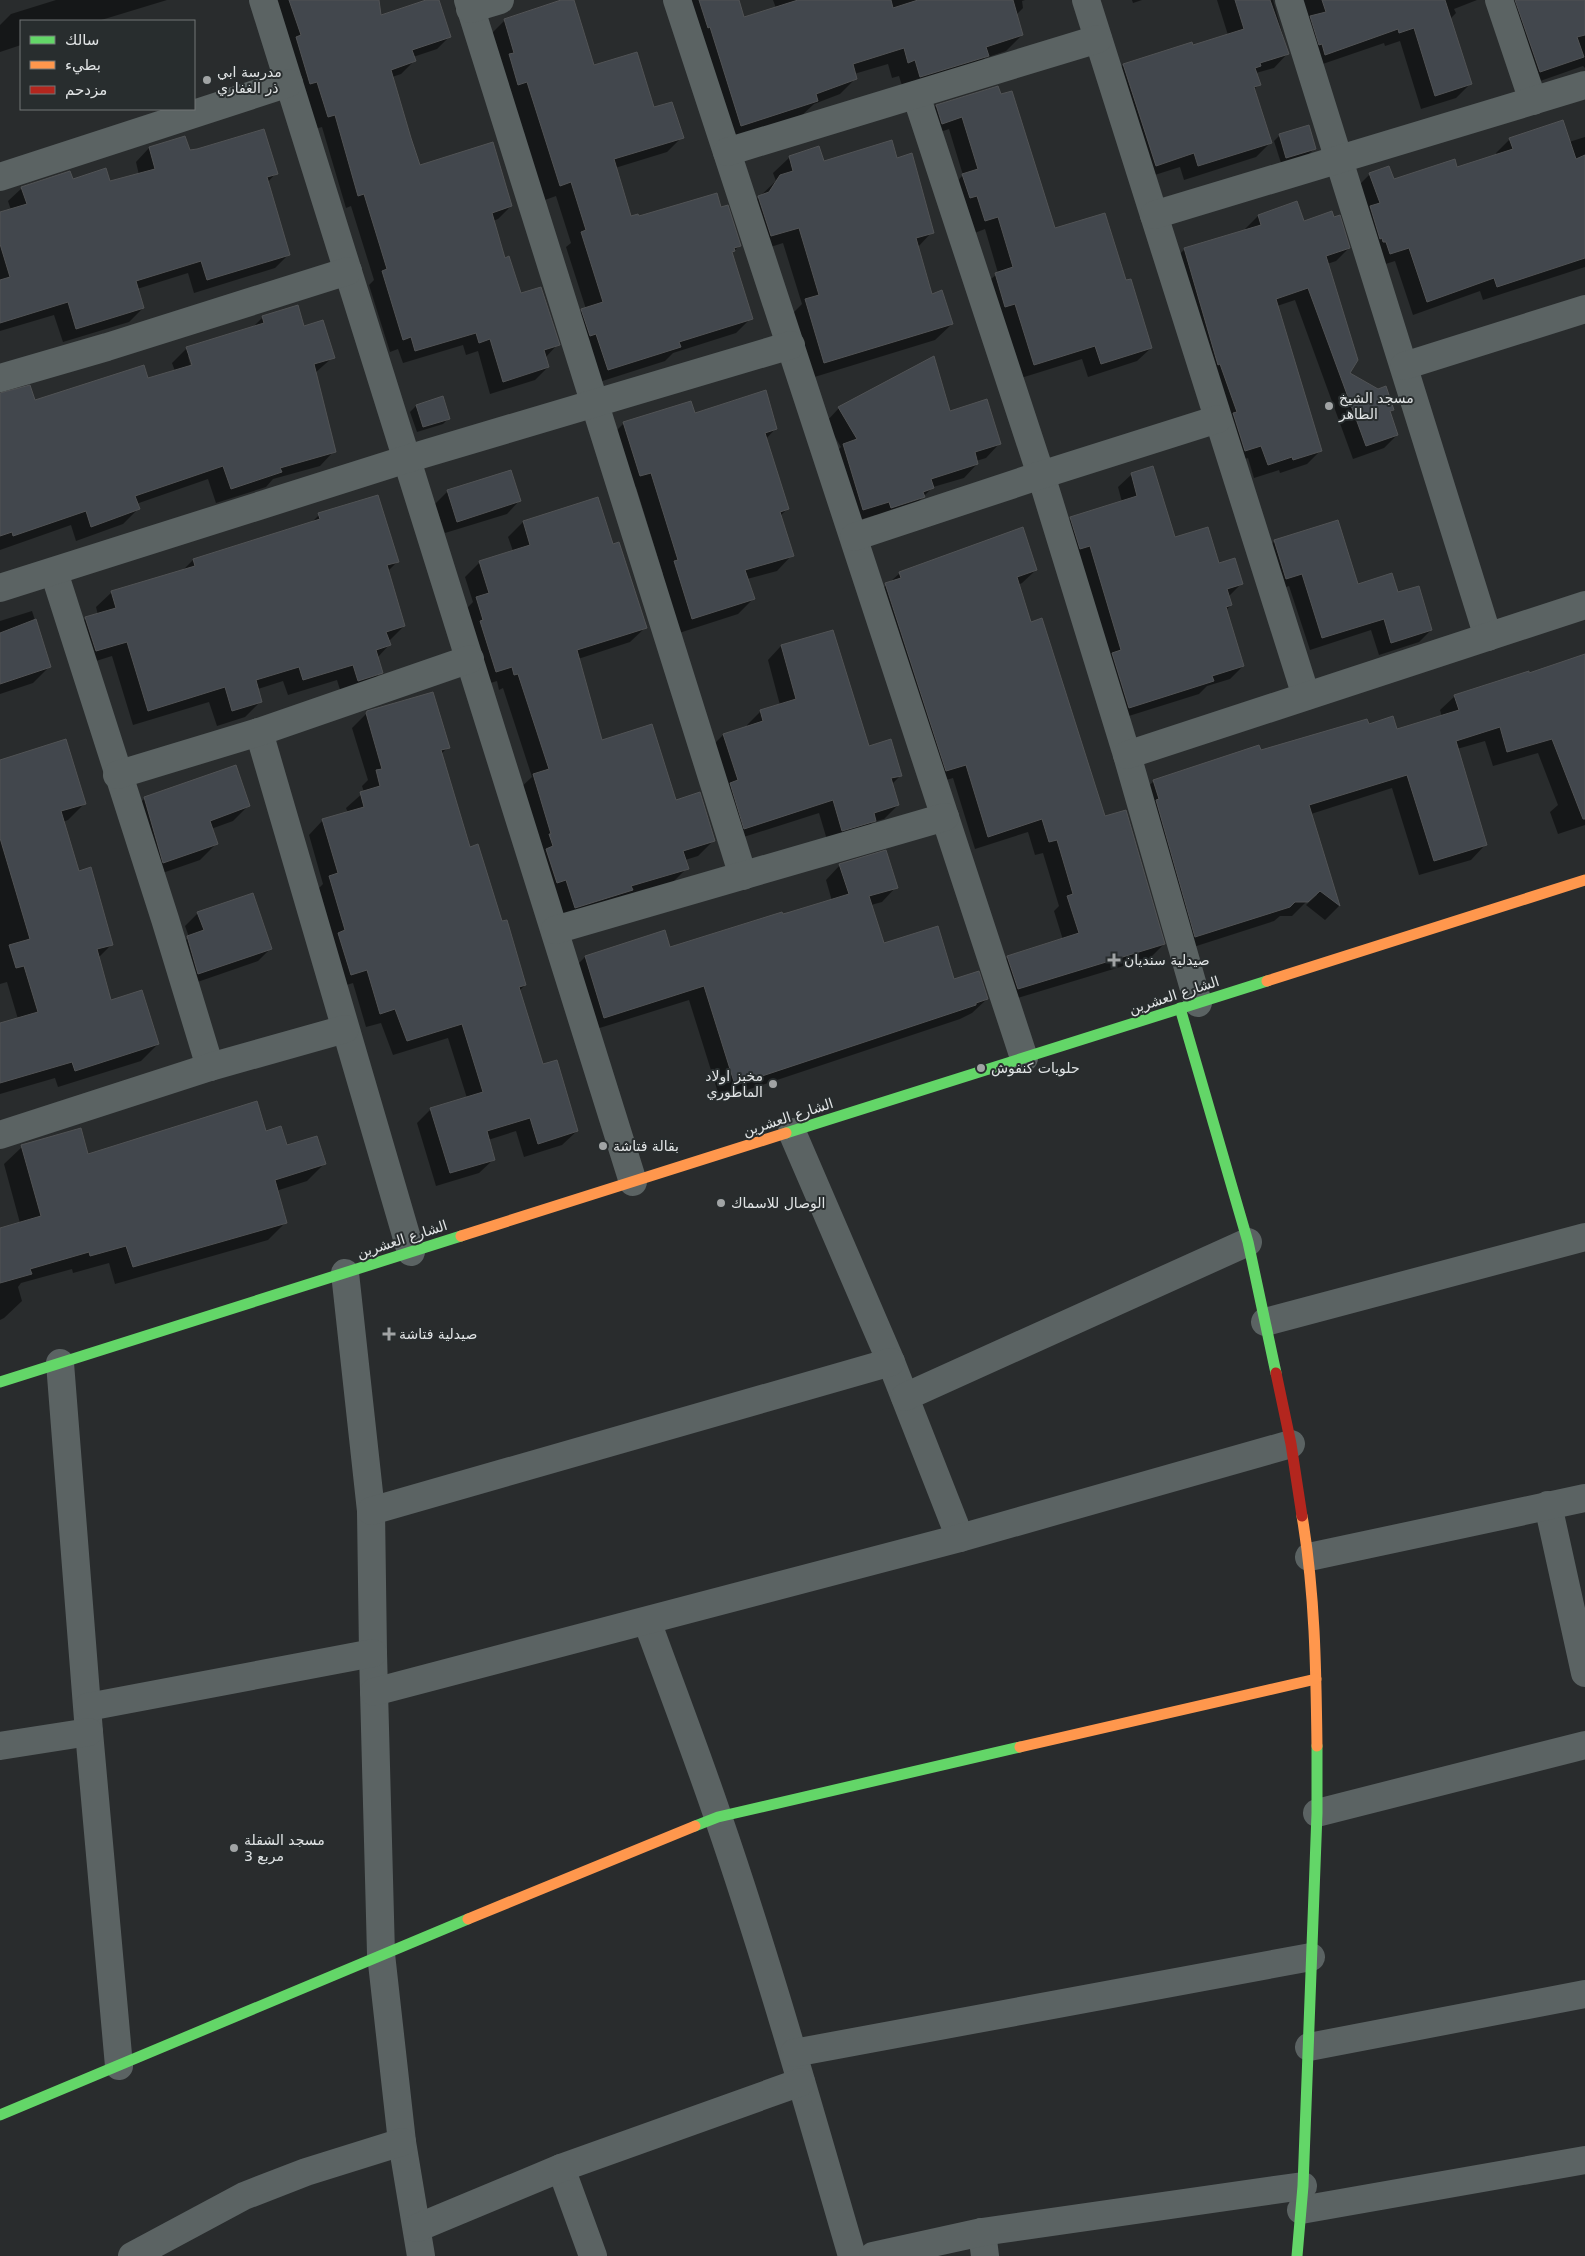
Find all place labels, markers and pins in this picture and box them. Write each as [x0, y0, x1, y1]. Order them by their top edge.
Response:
place label: مدرسة ابي ذر الغفاري [217, 64, 282, 97]
marker: مدرسة ابي ذر الغفاري [201, 74, 213, 86]
place label: مسجد الشيخ الطاهر [1338, 390, 1414, 423]
marker: مسجد الشيخ الطاهر [1323, 400, 1335, 412]
place label: صيدلية سنديان [1124, 952, 1210, 968]
marker: صيدلية سنديان [1108, 954, 1120, 966]
place label: حلويات كنفوش [991, 1060, 1080, 1077]
marker: حلويات كنفوش [975, 1062, 987, 1074]
place label: مخبز اولاد الماطوري [705, 1068, 763, 1101]
marker: مخبز اولاد الماطوري [767, 1078, 779, 1090]
place label: بقالة فتاشة [613, 1138, 679, 1154]
marker: بقالة فتاشة [597, 1140, 609, 1152]
place label: الوصال للاسماك [731, 1195, 825, 1212]
marker: الوصال للاسماك [715, 1197, 727, 1209]
place label: صيدلية فتاشة [399, 1326, 477, 1342]
marker: صيدلية فتاشة [383, 1328, 395, 1340]
place label: مسجد الشقلة مربع 3 [244, 1832, 325, 1865]
marker: مسجد الشقلة مربع 3 [228, 1842, 240, 1854]

